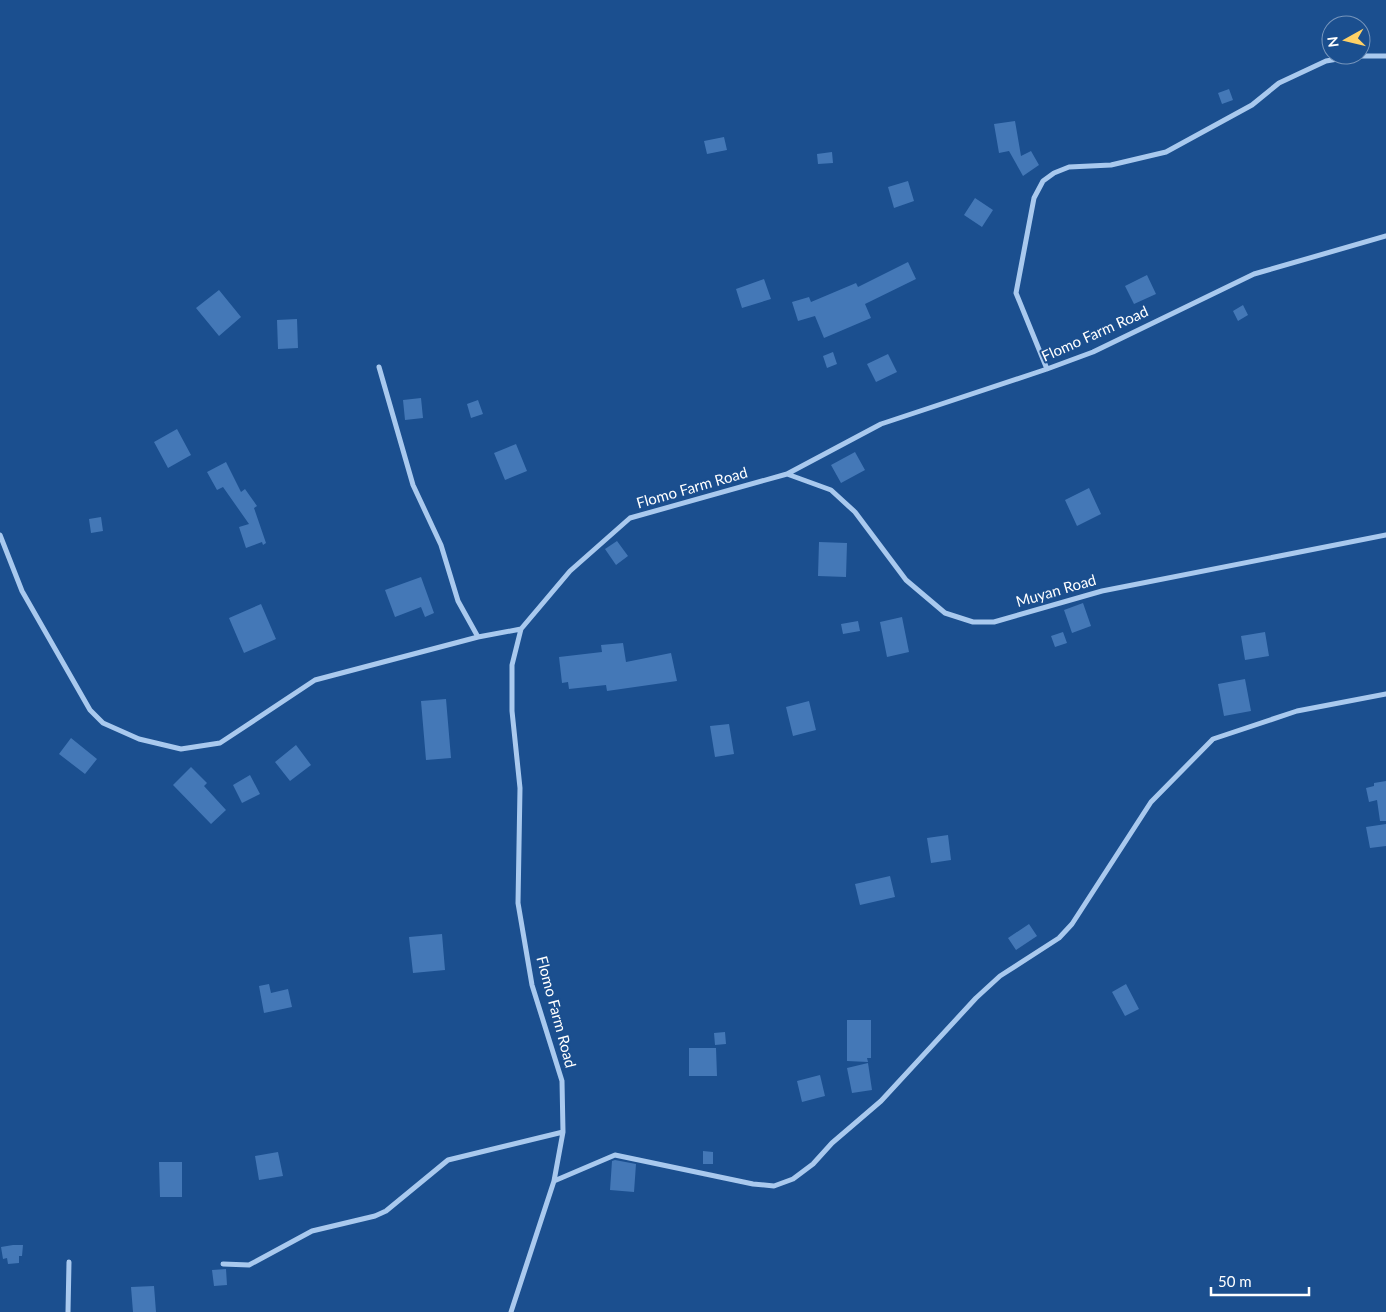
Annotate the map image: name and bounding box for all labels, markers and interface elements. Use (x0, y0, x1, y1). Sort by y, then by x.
north arrow (1321, 15, 1371, 65)
text: N (1323, 35, 1342, 48)
street label: Flomo Farm Road (1038, 302, 1151, 365)
street label: Flomo Farm Road (634, 463, 749, 512)
street label: Muyan Road (1014, 570, 1098, 610)
street label: Flomo Farm Road (533, 954, 581, 1070)
scale bar (1211, 1264, 1308, 1296)
text: 50 m (1218, 1272, 1252, 1290)

